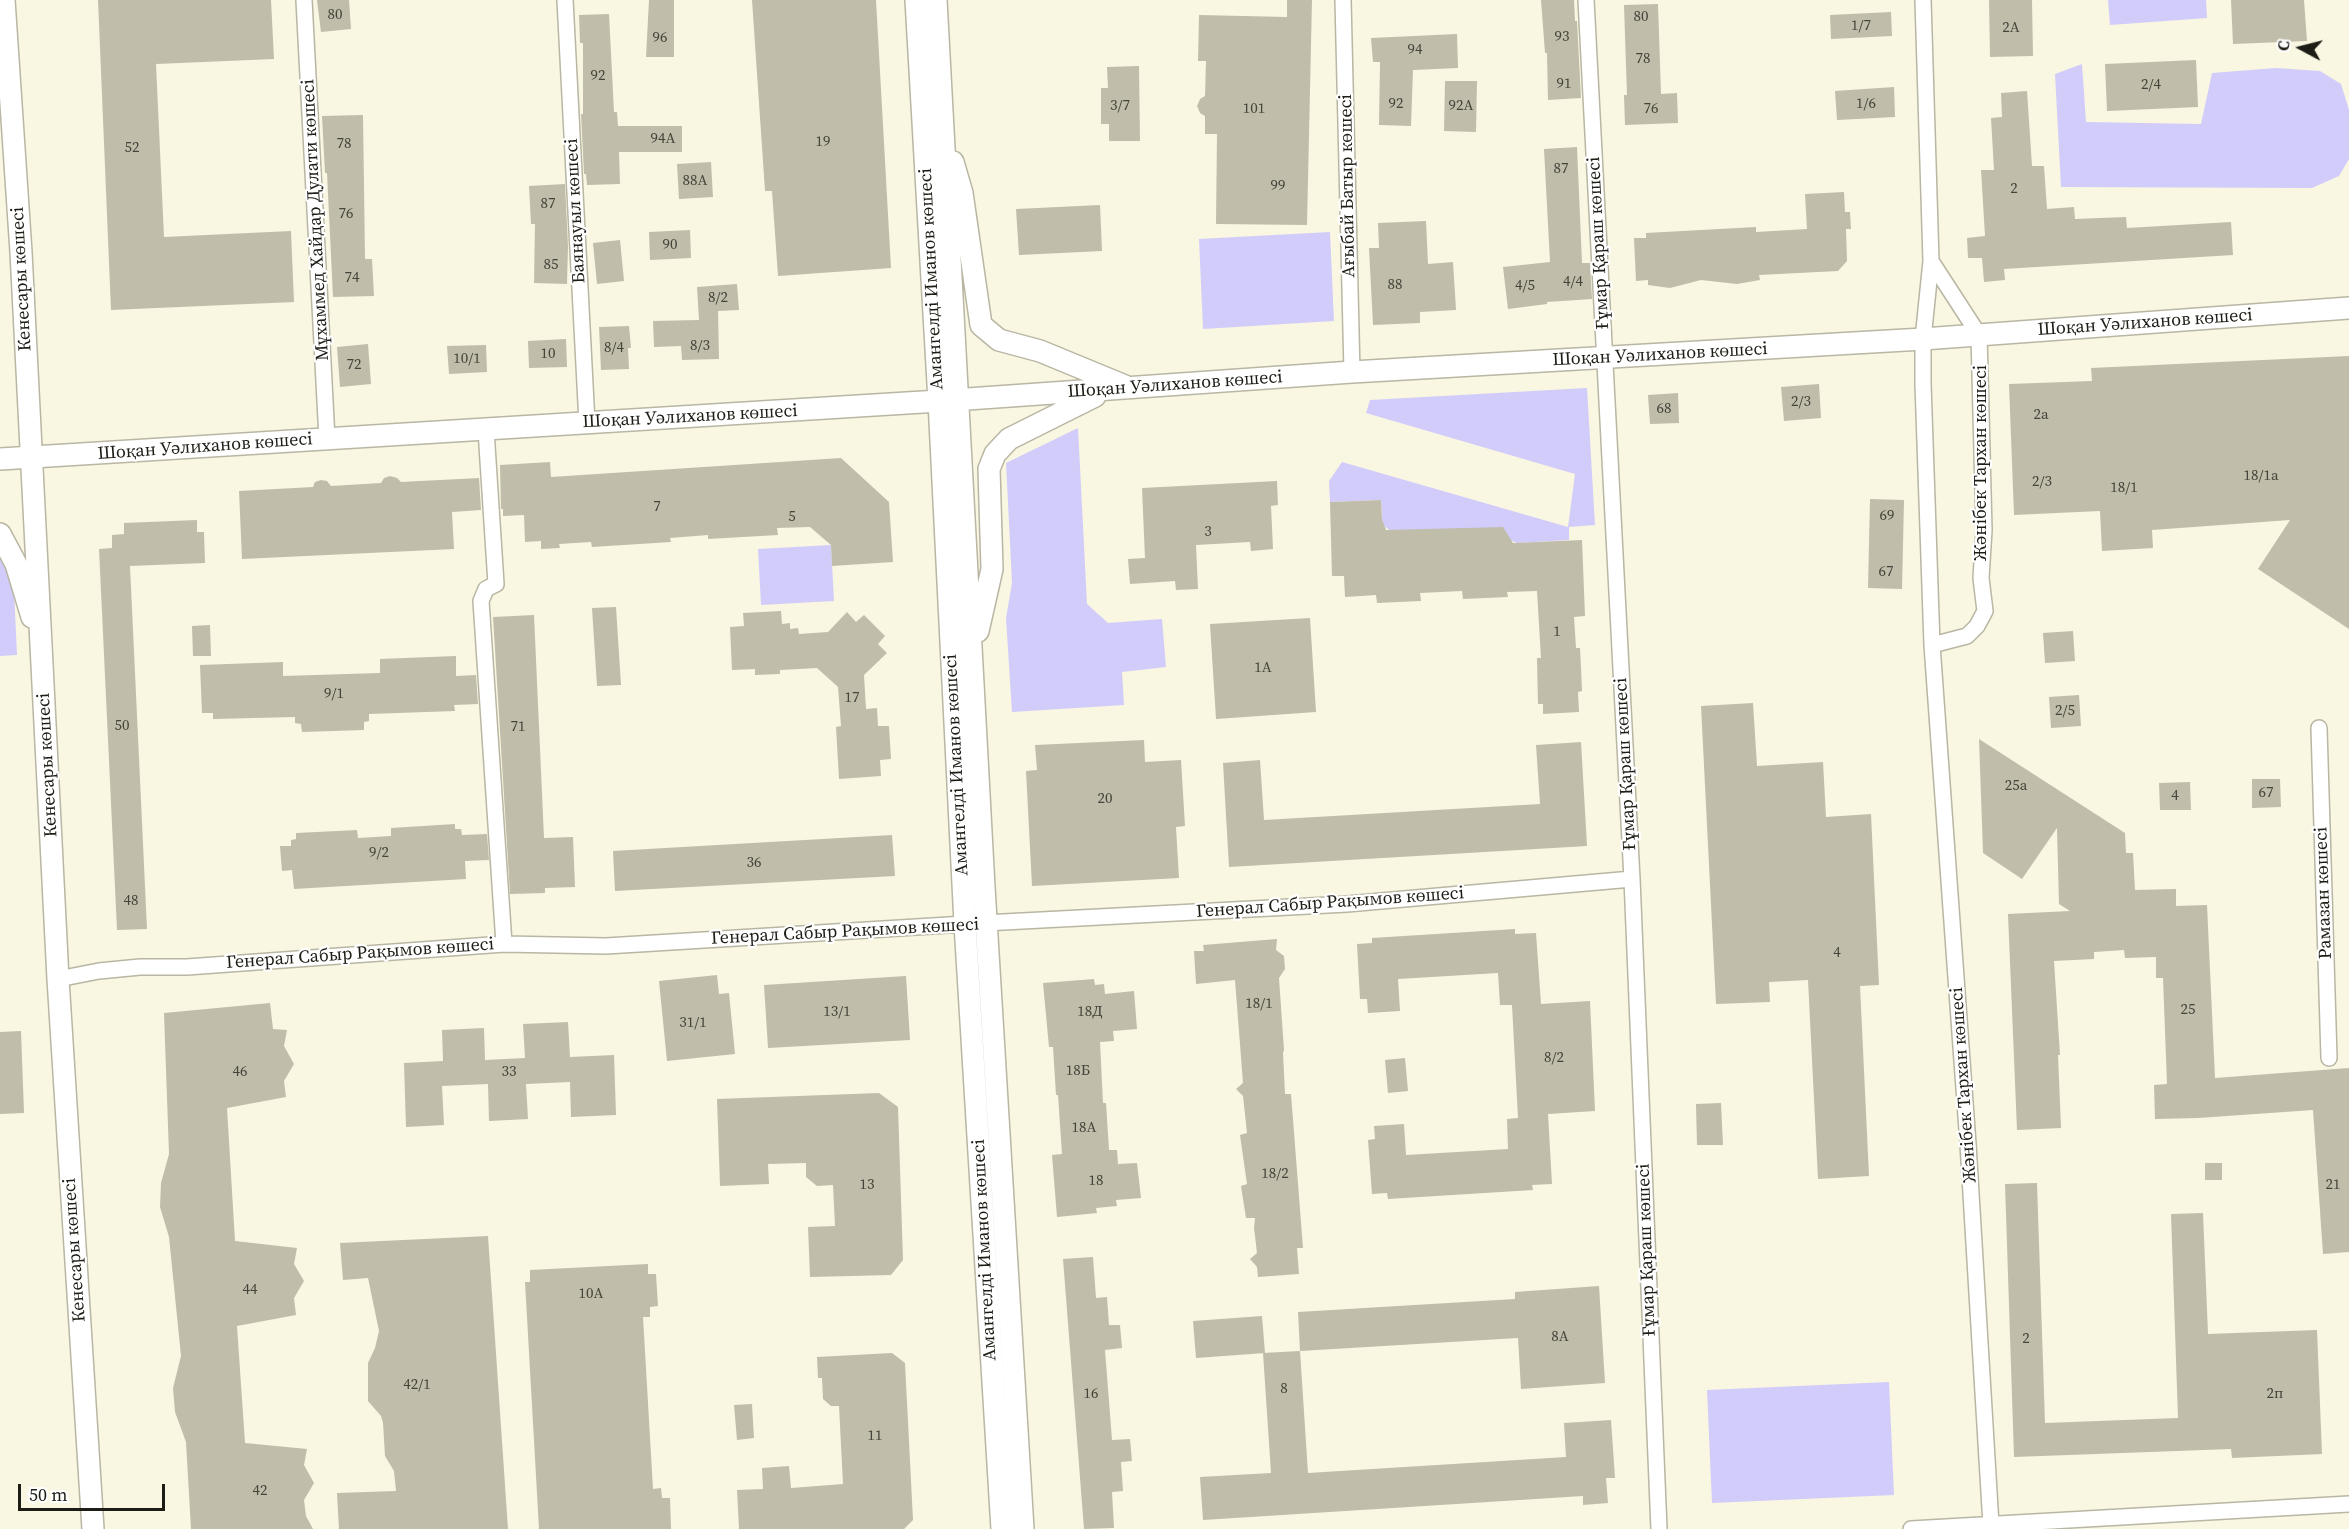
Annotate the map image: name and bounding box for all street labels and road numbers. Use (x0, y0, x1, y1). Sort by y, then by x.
street label: Мұхаммед Хайдар Дулати көшесі (298, 79, 334, 361)
street label: Ағыбай Батыр көшесі (1336, 94, 1360, 278)
street label: Баянауыл көшесі (561, 138, 591, 284)
street label: Ғұмар Қараш көшесі (1584, 156, 1614, 330)
street label: Амангелді Иманов көшесі (915, 168, 949, 390)
street label: Кенесары көшесі (7, 206, 37, 352)
street label: Шоқан Уәлиханов көшесі (2037, 305, 2253, 341)
street label: Шоқан Уәлиханов көшесі (1552, 339, 1768, 371)
street label: Жәнібек Тархан көшесі (1970, 365, 1992, 561)
street label: Шоқан Уәлиханов көшесі (1067, 367, 1283, 403)
street label: Шоқан Уәлиханов көшесі (582, 401, 798, 433)
street label: Шоқан Уәлиханов көшесі (97, 429, 313, 465)
street label: Амангелді Иманов көшесі (940, 654, 974, 876)
street label: Ғұмар Қараш көшесі (1611, 677, 1641, 851)
street label: Кенесары көшесі (33, 692, 63, 838)
street label: Рамазан көшесі (2311, 826, 2337, 960)
street label: Генерал Сабыр Рақымов көшесі (1195, 883, 1465, 923)
street label: Генерал Сабыр Рақымов көшесі (710, 914, 980, 950)
street label: Генерал Сабыр Рақымов көшесі (225, 934, 495, 974)
street label: Жәнібек Тархан көшесі (1946, 986, 1982, 1184)
street label: Амангелді Иманов көшесі (968, 1139, 1002, 1361)
street label: Ғұмар Қараш көшесі (1633, 1163, 1661, 1337)
street label: Кенесары көшесі (59, 1177, 91, 1323)

